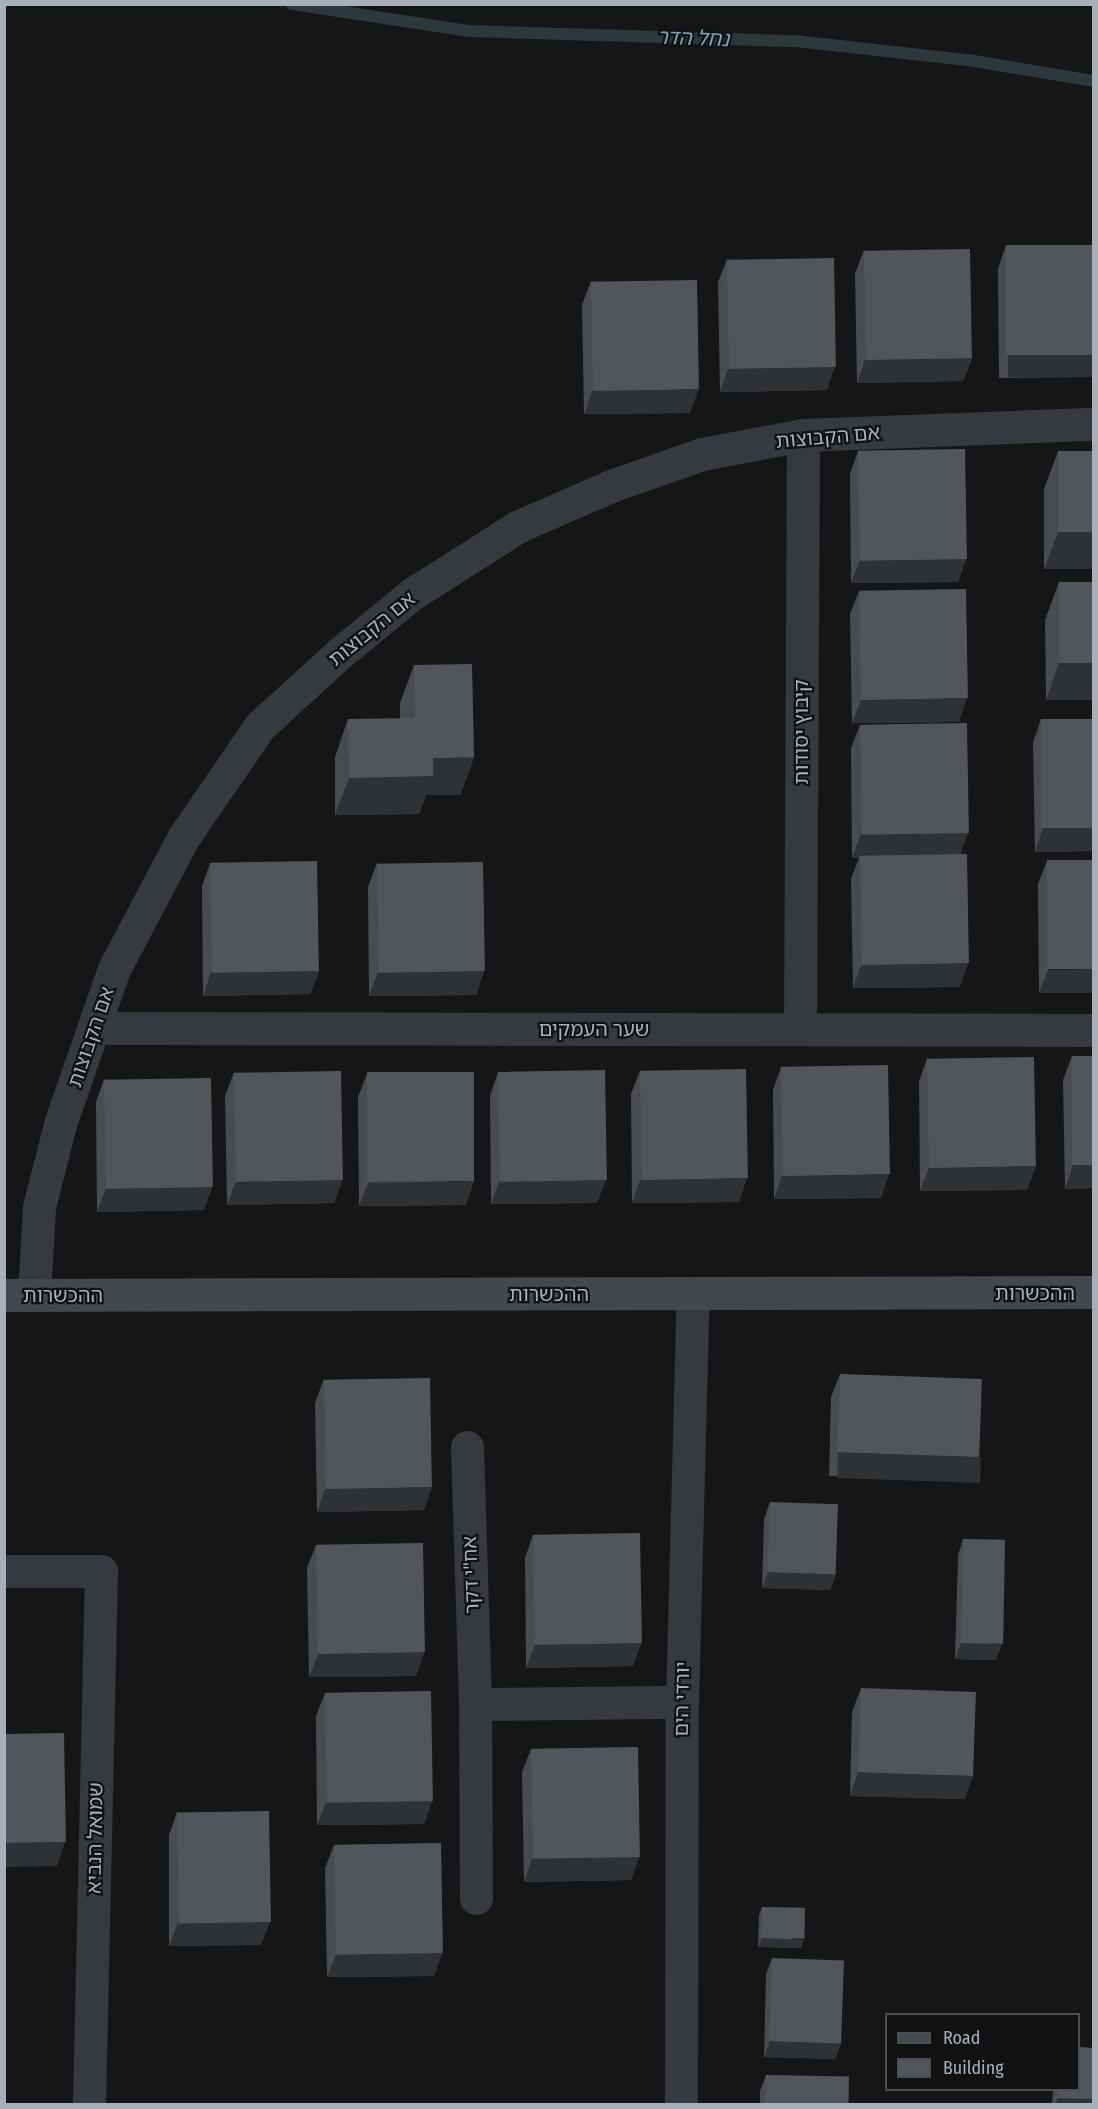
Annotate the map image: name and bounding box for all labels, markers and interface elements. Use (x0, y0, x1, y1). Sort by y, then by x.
water label: נחל הדר (656, 24, 730, 52)
street label: אם הקבוצות (775, 420, 881, 454)
street label: אם הקבוצות (324, 587, 420, 671)
street label: קיבוץ יסודות (789, 679, 813, 785)
street label: אם הקבוצות (63, 984, 119, 1090)
street label: שער העמקים (539, 1017, 649, 1041)
street label: ההכשרות (995, 1281, 1075, 1305)
street label: ההכשרות (509, 1282, 589, 1306)
street label: ההכשרות (23, 1283, 103, 1307)
street label: אח"י דקר (458, 1536, 484, 1614)
street label: יורדי הים (669, 1661, 695, 1737)
street label: שמואל הנביא (82, 1782, 108, 1894)
legend (885, 2013, 1080, 2091)
text: Road (943, 2027, 980, 2049)
text: Building (943, 2057, 1004, 2079)

